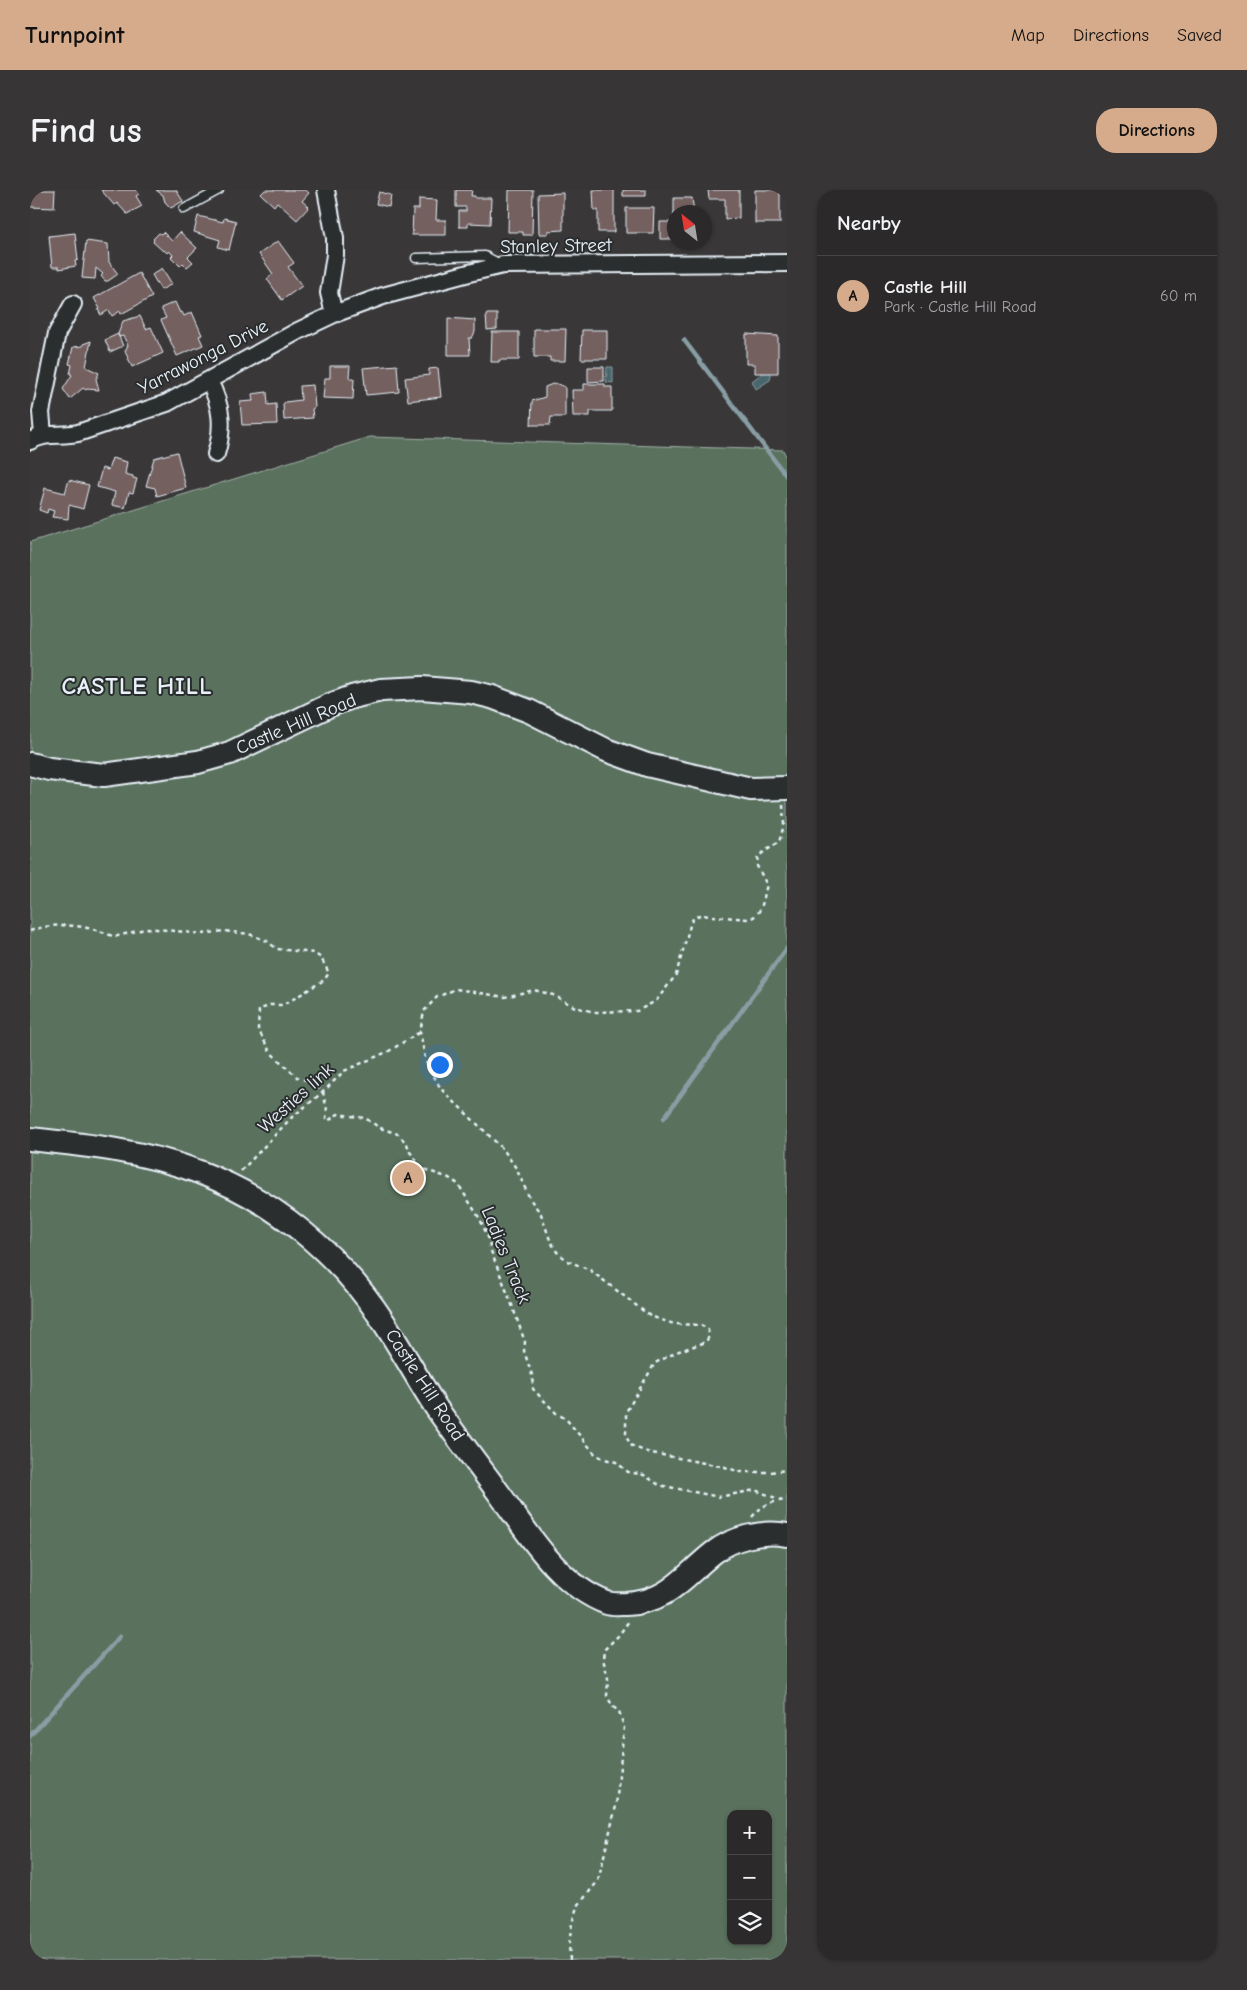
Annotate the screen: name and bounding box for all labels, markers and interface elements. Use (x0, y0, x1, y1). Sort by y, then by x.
text: Turnpoint (25, 21, 124, 49)
text: Map (1011, 25, 1045, 46)
text: Directions (1073, 25, 1149, 46)
text: Saved (1177, 25, 1222, 46)
button: Directions (1096, 108, 1217, 153)
text: Find us (30, 110, 142, 151)
north arrow (667, 205, 712, 250)
text: Nearby (837, 211, 901, 235)
street label: Stanley Street (500, 234, 613, 258)
text: Castle Hill (884, 276, 967, 298)
text: A (849, 287, 857, 305)
text: 60 m (1160, 287, 1197, 305)
text: Park · Castle Hill Road (884, 298, 1036, 316)
street label: Yarrawonga Drive (134, 315, 272, 399)
district label: CASTLE HILL (62, 672, 212, 700)
street label: Castle Hill Road (233, 689, 359, 759)
your location (427, 1052, 453, 1078)
street label: Westies link (254, 1058, 339, 1138)
pin: A (392, 1159, 424, 1197)
street label: Ladies Track (477, 1203, 536, 1307)
street label: Castle Hill Road (381, 1325, 469, 1445)
map controls (727, 1810, 772, 1945)
button: + (727, 1810, 772, 1855)
button: − (727, 1855, 772, 1900)
button: layers (727, 1900, 772, 1945)

